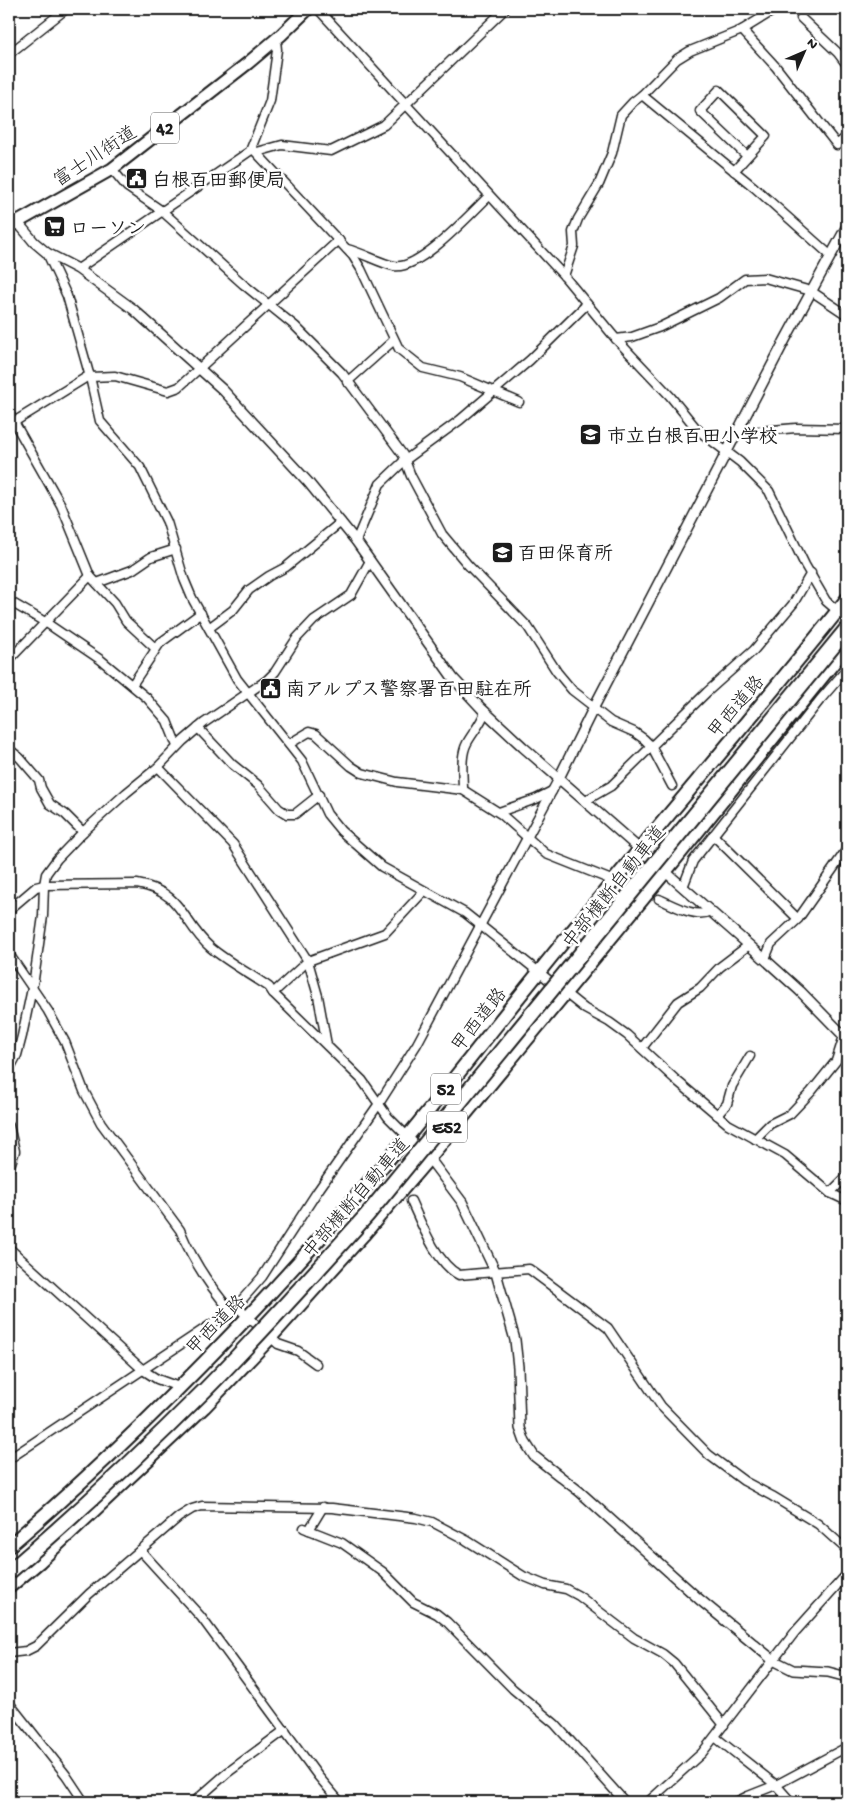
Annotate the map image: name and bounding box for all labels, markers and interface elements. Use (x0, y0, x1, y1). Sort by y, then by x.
north arrow (778, 28, 828, 78)
text: N (802, 35, 821, 54)
road number: 42 (151, 112, 179, 144)
street label: 富士川街道 (49, 122, 142, 193)
public building icon: 白根百田郵便局 (124, 167, 148, 191)
place label: 白根百田郵便局 (152, 170, 285, 194)
supermarket icon: ローソン (42, 215, 66, 239)
place label: ローソン (70, 219, 146, 242)
school or university icon: 市立白根百田小学校 (579, 423, 603, 447)
place label: 市立白根百田小学校 (607, 426, 778, 450)
school or university icon: 百田保育所 (490, 540, 514, 564)
place label: 百田保育所 (518, 543, 613, 567)
street label: 甲西道路 (704, 671, 771, 745)
public building icon: 南アルプス警察署百田駐在所 (258, 676, 282, 700)
place label: 南アルプス警察署百田駐在所 (286, 679, 532, 703)
street label: 中部横断自動車道 (558, 821, 672, 955)
street label: 甲西道路 (448, 984, 513, 1058)
road number: 52 (431, 1074, 461, 1104)
road number: E52 (427, 1112, 467, 1142)
street label: 中部横断自動車道 (298, 1134, 416, 1264)
street label: 甲西道路 (182, 1290, 252, 1362)

